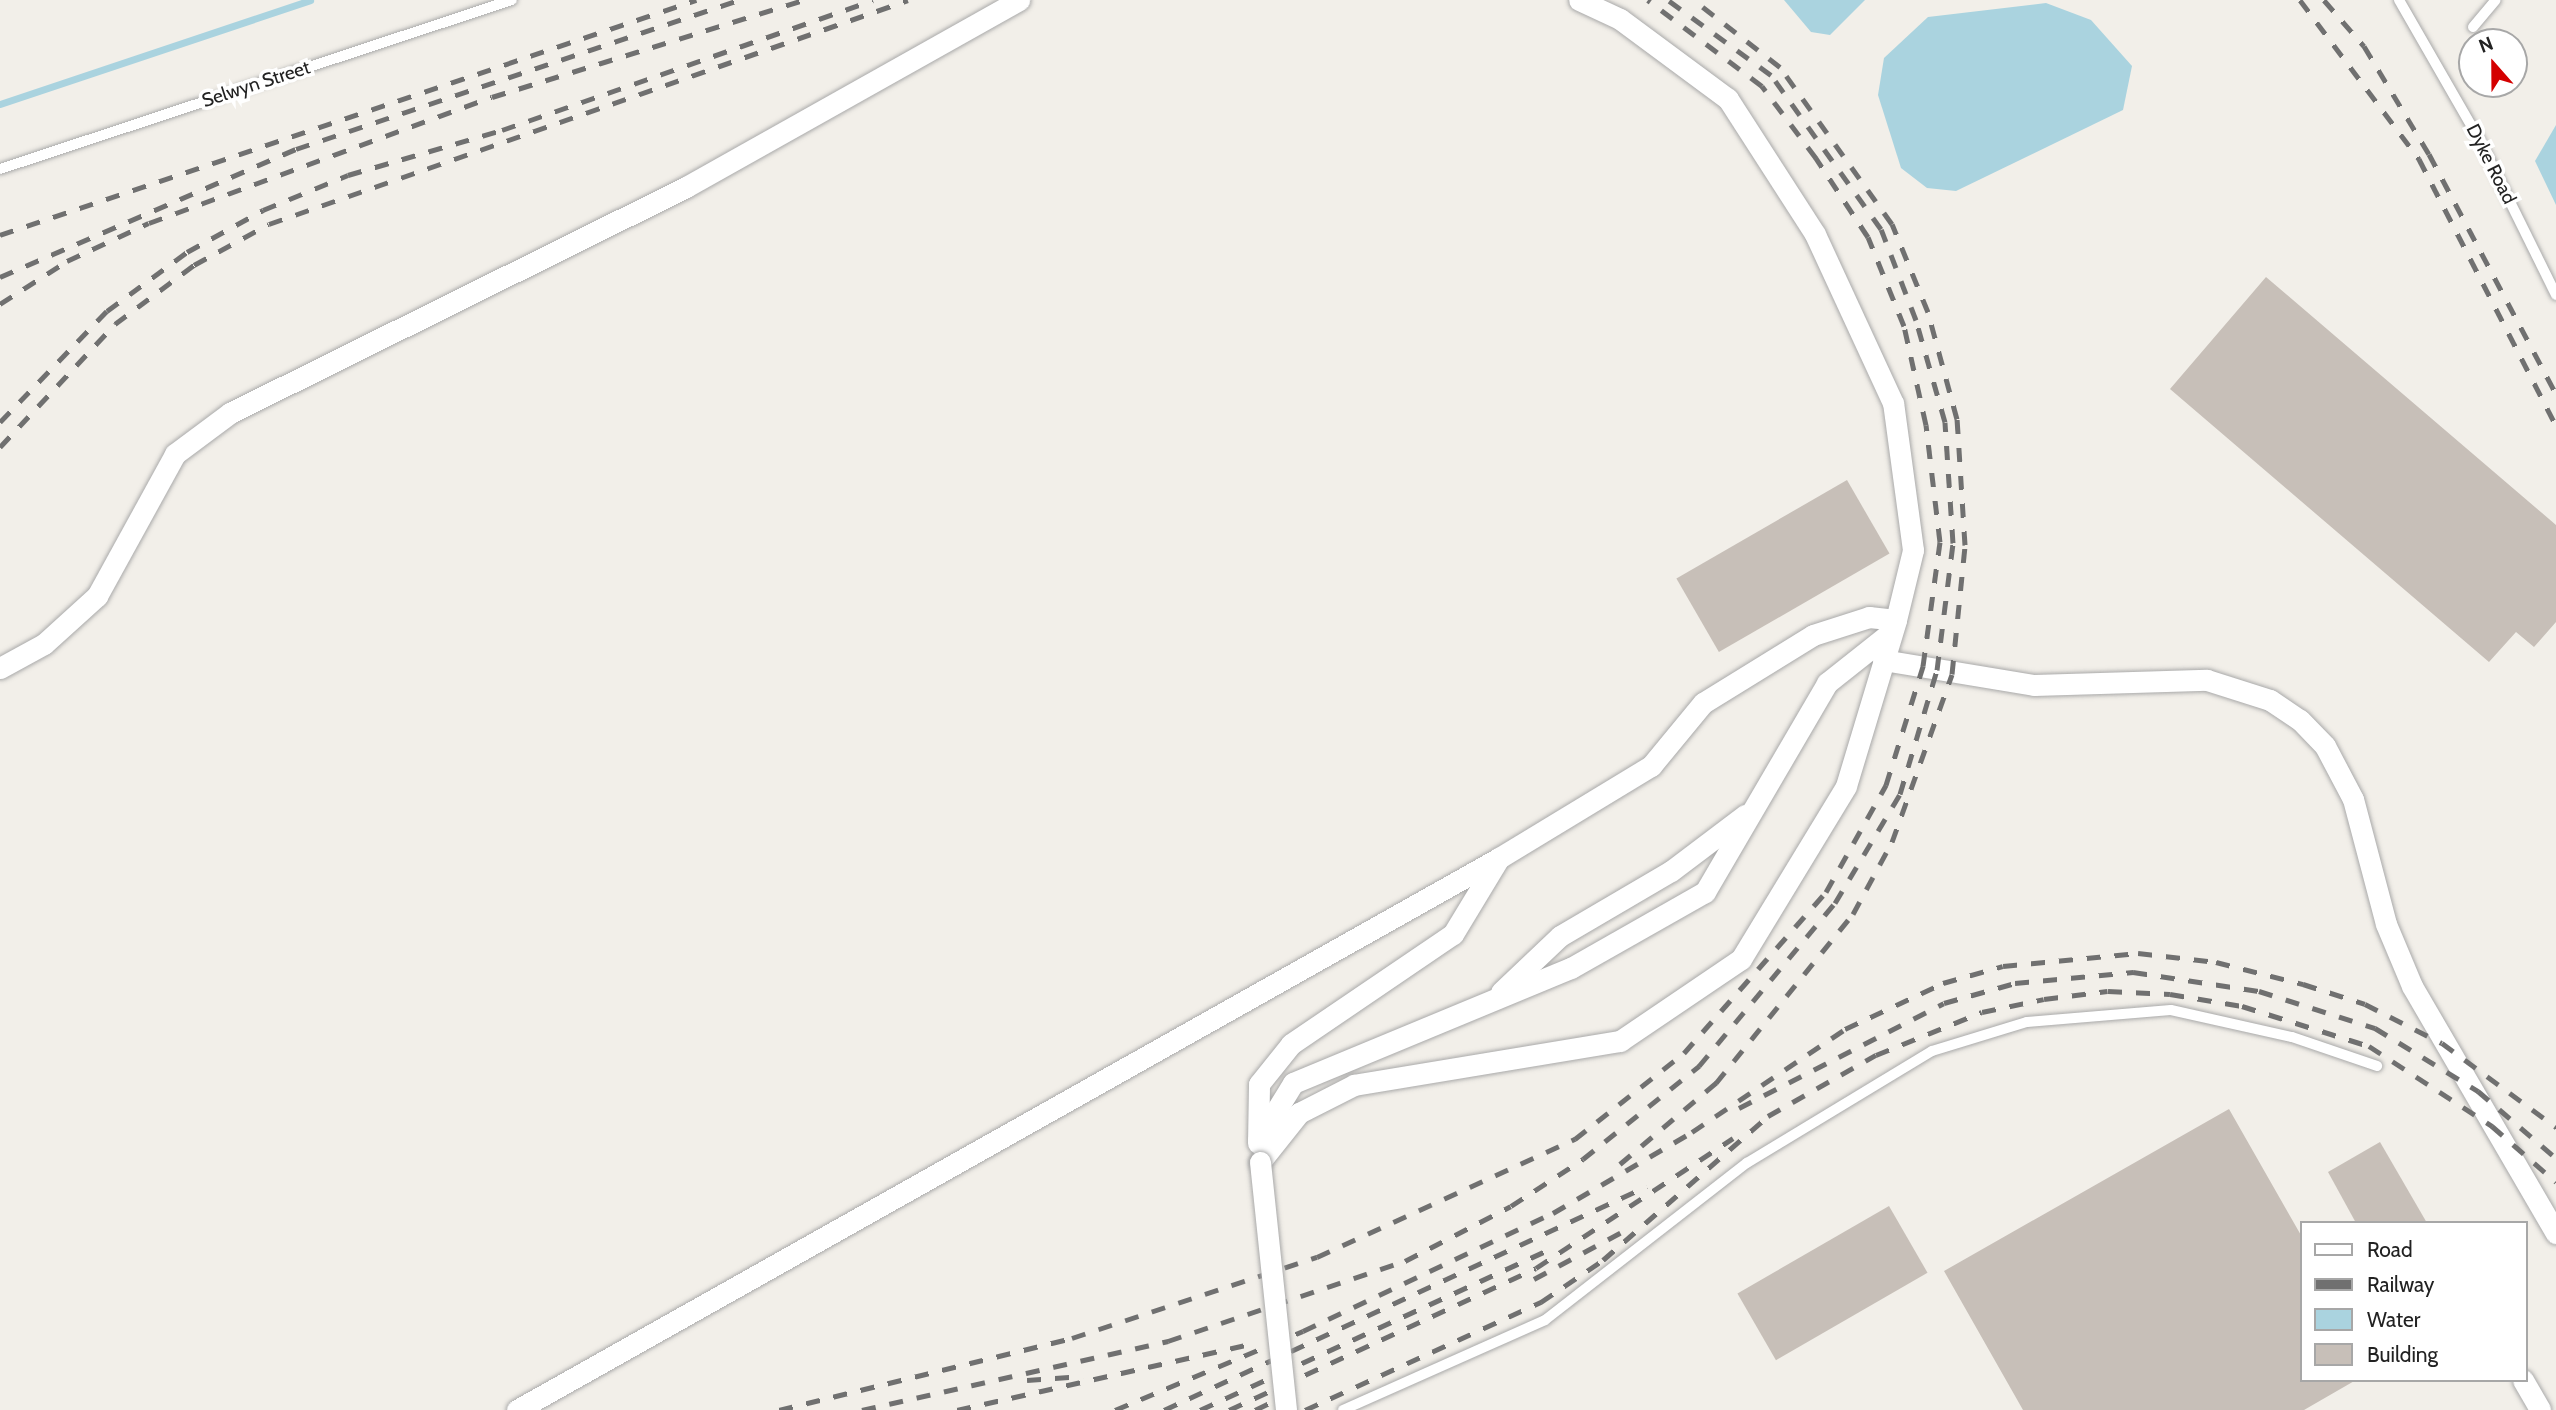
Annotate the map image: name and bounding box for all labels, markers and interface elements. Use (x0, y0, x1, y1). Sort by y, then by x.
north arrow (2458, 28, 2528, 98)
text: N (2476, 32, 2496, 58)
street label: Selwyn Street (199, 56, 313, 112)
street label: Dyke Road (2461, 120, 2521, 208)
legend (2300, 1221, 2528, 1382)
text: Road (2367, 1237, 2413, 1262)
text: Railway (2367, 1272, 2434, 1297)
text: Water (2367, 1307, 2420, 1332)
text: Building (2367, 1342, 2438, 1367)

